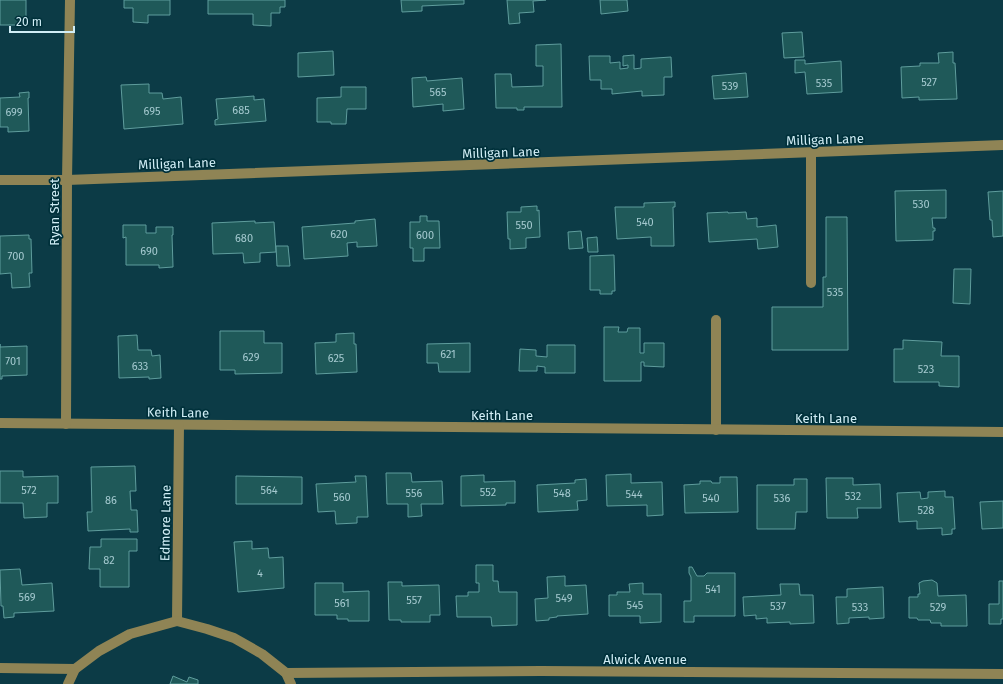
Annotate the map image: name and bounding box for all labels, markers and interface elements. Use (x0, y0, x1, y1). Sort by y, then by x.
scale bar (10, 8, 74, 34)
text: 20 m (16, 15, 42, 29)
house number: 527 (921, 76, 937, 89)
house number: 535 (816, 77, 833, 90)
house number: 539 (722, 80, 739, 93)
house number: 565 (430, 86, 447, 99)
house number: 685 (232, 104, 250, 117)
house number: 695 (144, 105, 161, 118)
house number: 699 (5, 106, 23, 119)
street label: Milligan Lane (786, 131, 864, 148)
street label: Milligan Lane (462, 144, 540, 161)
street label: Milligan Lane (138, 155, 216, 172)
street label: Ryan Street (47, 178, 62, 246)
house number: 530 (912, 198, 930, 211)
house number: 540 (636, 216, 654, 229)
house number: 550 (515, 219, 533, 232)
house number: 620 (330, 228, 348, 241)
house number: 600 (416, 229, 434, 242)
house number: 680 (235, 232, 253, 245)
house number: 690 (140, 245, 158, 258)
house number: 700 (7, 250, 25, 263)
house number: 535 (827, 286, 844, 299)
house number: 621 (440, 348, 456, 361)
house number: 629 (243, 351, 260, 364)
house number: 625 (328, 352, 345, 365)
house number: 701 (5, 355, 21, 368)
house number: 633 (132, 360, 148, 373)
house number: 523 (918, 363, 934, 376)
street label: Keith Lane (147, 404, 209, 421)
street label: Keith Lane (471, 408, 533, 423)
street label: Keith Lane (795, 411, 857, 426)
house number: 572 (21, 484, 37, 497)
house number: 564 (260, 484, 278, 497)
street label: Edmore Lane (157, 485, 174, 561)
house number: 552 (480, 486, 496, 499)
house number: 556 (406, 487, 423, 500)
house number: 548 (553, 487, 571, 500)
house number: 544 (625, 488, 643, 501)
house number: 532 (845, 490, 861, 503)
house number: 560 (333, 491, 351, 504)
house number: 540 (702, 492, 720, 505)
house number: 536 (774, 492, 791, 505)
house number: 86 (105, 494, 117, 507)
house number: 528 (918, 504, 934, 517)
house number: 82 (103, 554, 115, 567)
house number: 4 (257, 567, 263, 580)
house number: 541 (705, 583, 721, 596)
house number: 569 (19, 591, 36, 604)
house number: 549 (556, 592, 573, 605)
house number: 557 (406, 594, 422, 607)
house number: 561 (334, 597, 350, 610)
house number: 545 (627, 599, 644, 612)
house number: 537 (770, 600, 786, 613)
house number: 533 (852, 601, 868, 614)
house number: 529 (930, 601, 946, 614)
street label: Alwick Avenue (603, 652, 687, 667)

